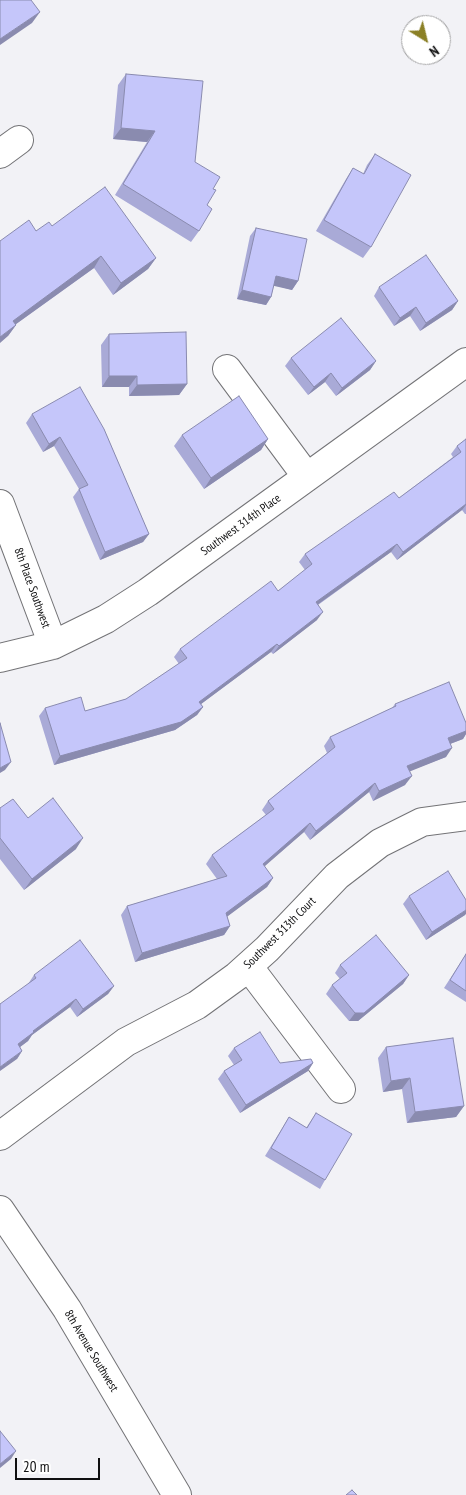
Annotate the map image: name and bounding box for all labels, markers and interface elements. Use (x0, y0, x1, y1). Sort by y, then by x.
north arrow (401, 15, 451, 65)
text: N (426, 42, 443, 61)
street label: Southwest 314th Place (198, 491, 284, 559)
street label: 8th Place Southwest (11, 546, 53, 630)
street label: Southwest 313th Court (241, 894, 319, 972)
street label: 8th Avenue Southwest (61, 1308, 121, 1394)
scale bar (18, 1448, 102, 1480)
text: 20 m (23, 1457, 49, 1476)

